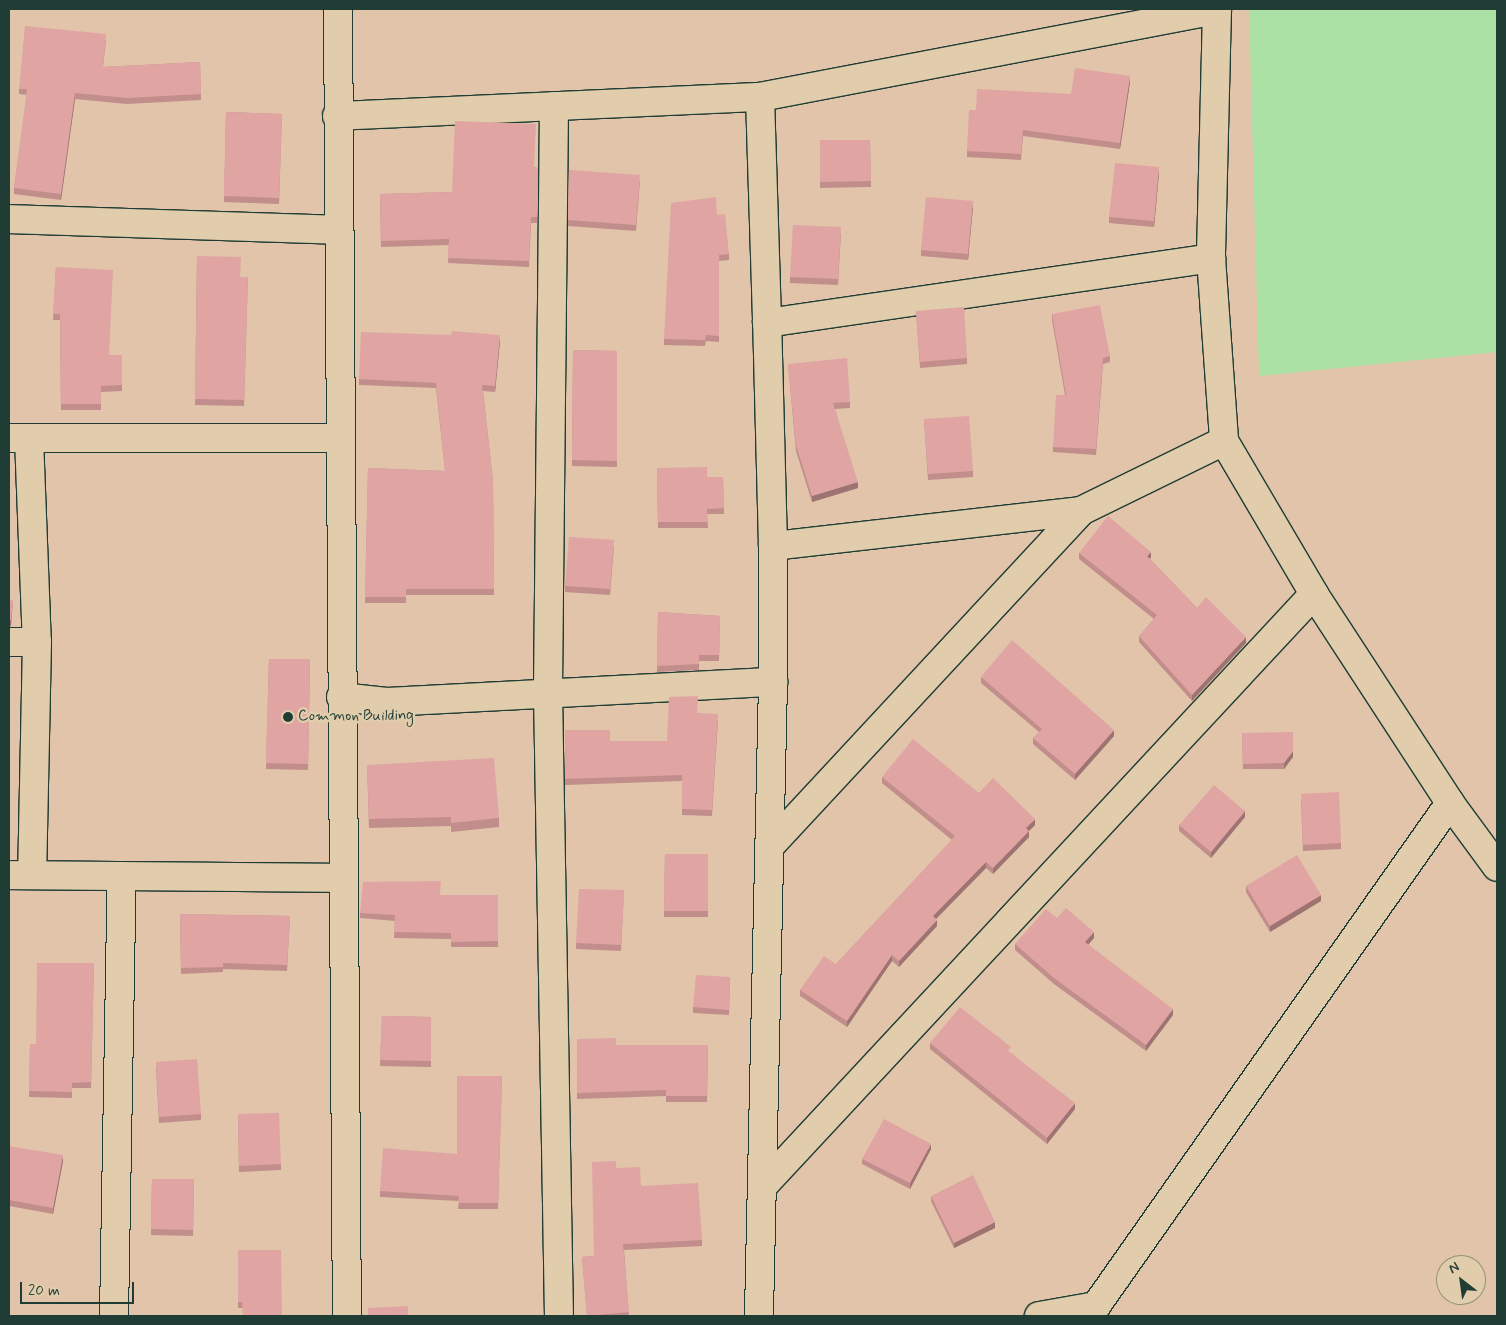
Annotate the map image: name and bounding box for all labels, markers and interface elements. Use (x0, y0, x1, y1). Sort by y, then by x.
place label: Common Building (298, 708, 413, 726)
marker: Common Building (282, 711, 294, 723)
north arrow (1436, 1255, 1486, 1305)
text: N (1445, 1258, 1463, 1278)
scale bar (22, 1272, 136, 1304)
text: 20 m (28, 1281, 60, 1301)

